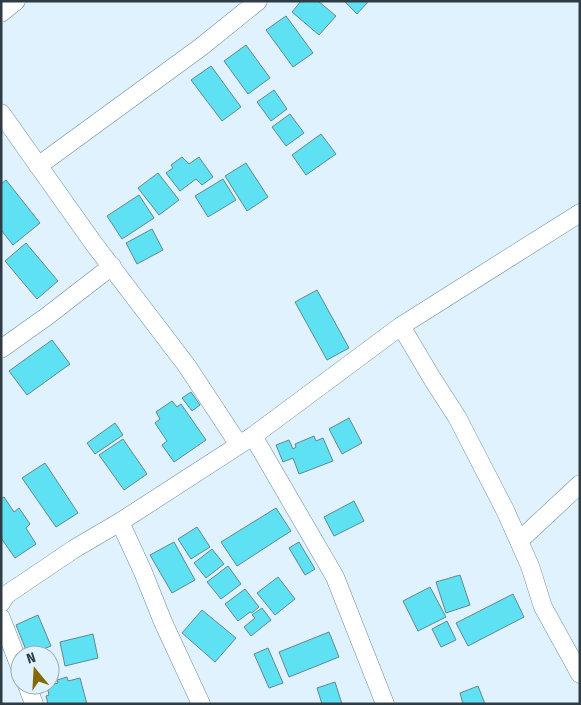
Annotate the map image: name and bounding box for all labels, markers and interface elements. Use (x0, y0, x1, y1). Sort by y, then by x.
north arrow (10, 645, 60, 695)
text: N (25, 649, 38, 667)

